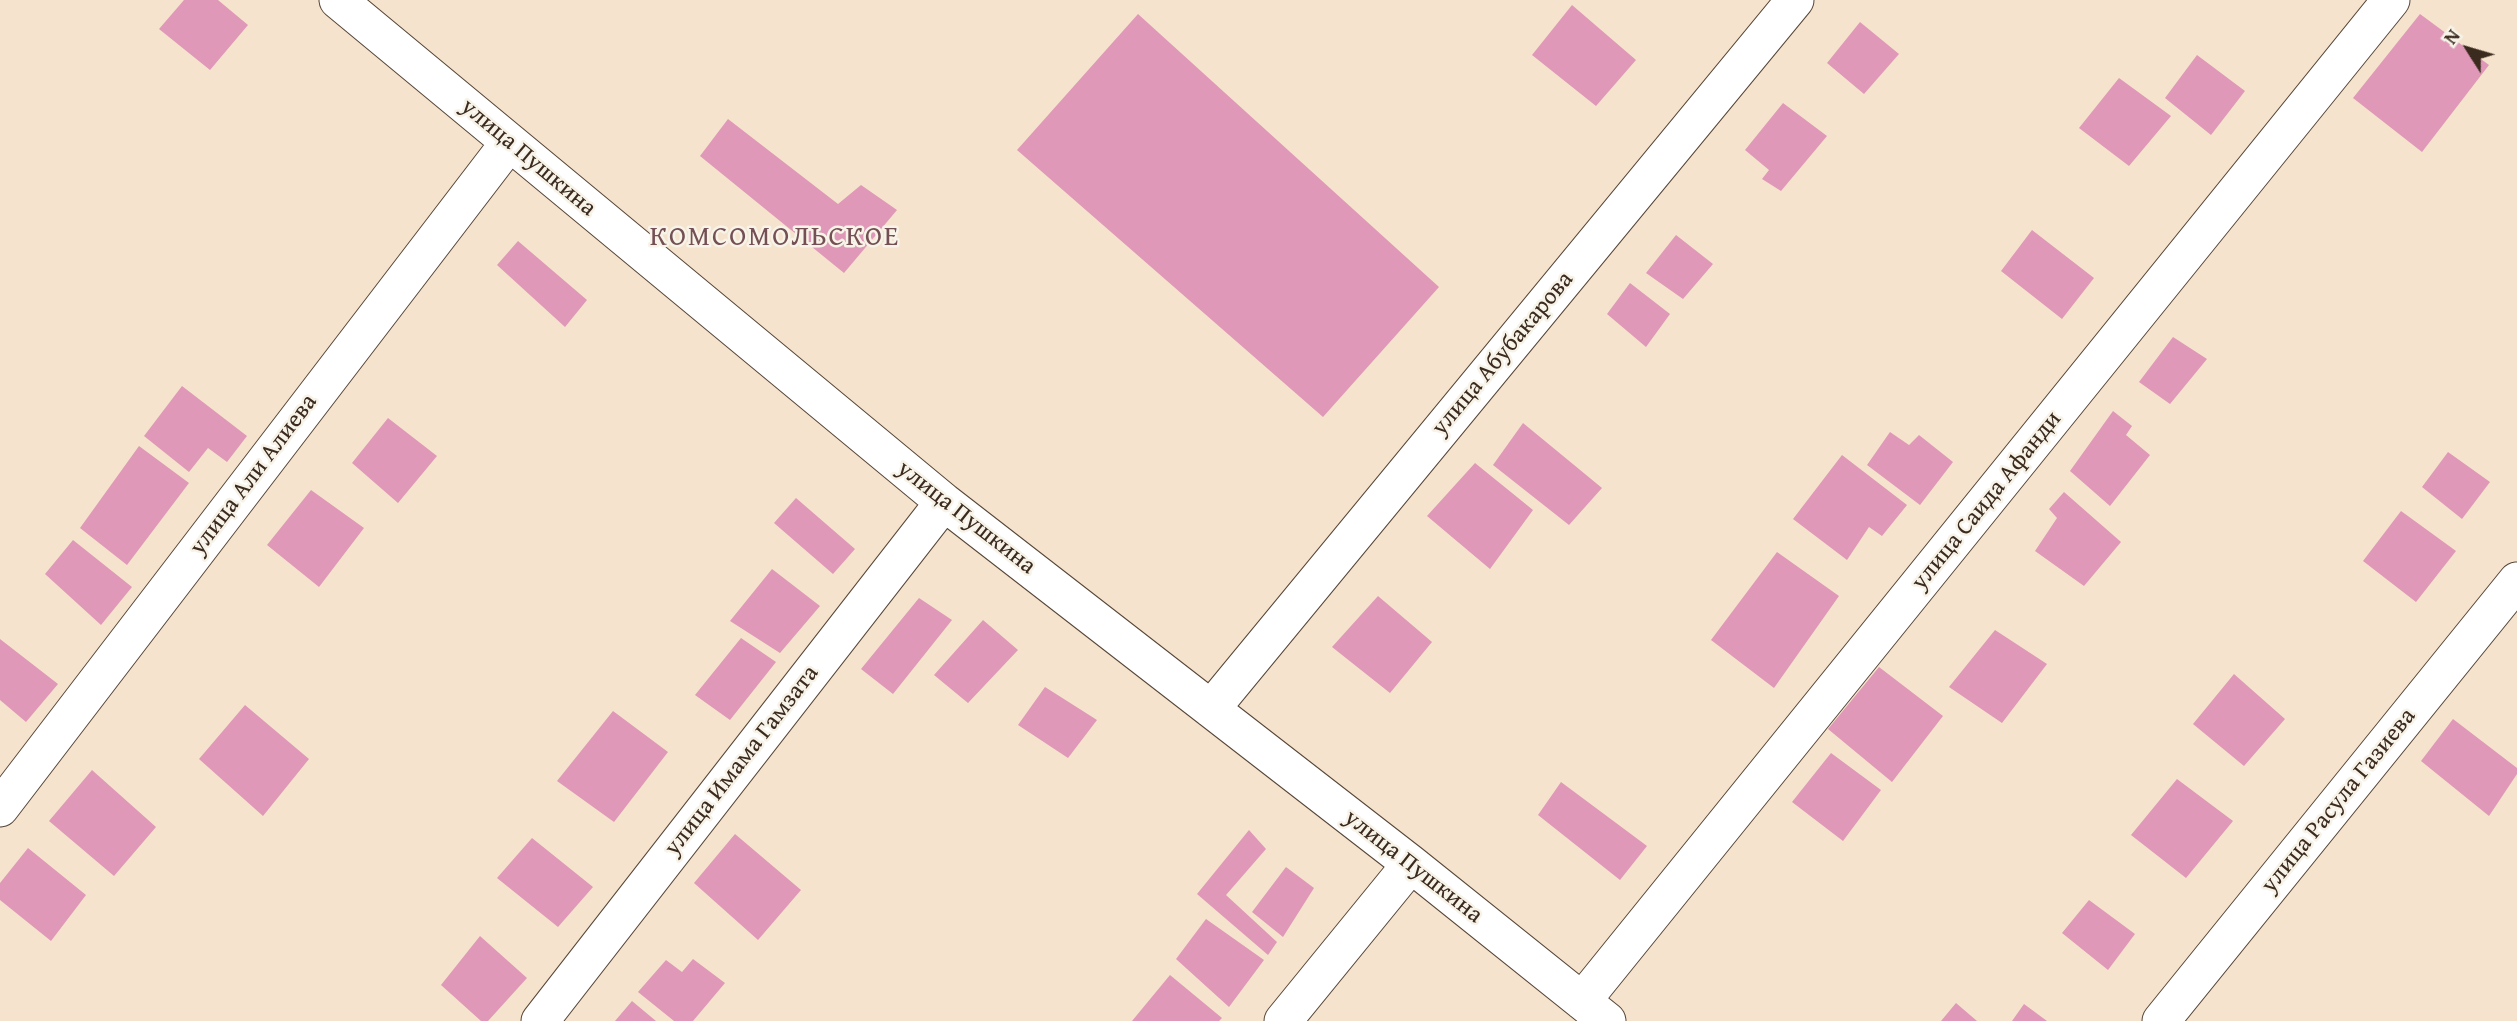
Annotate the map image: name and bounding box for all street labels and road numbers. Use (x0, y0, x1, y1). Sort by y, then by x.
street label: улица Пушкина (454, 93, 602, 223)
street label: улица Абубакарова (1426, 266, 1580, 442)
street label: улица Али Алиева (184, 389, 324, 561)
street label: улица Саида Афанди (1906, 406, 2068, 596)
street label: улица Пушкина (891, 455, 1041, 581)
street label: улица Имама Гамзата (659, 660, 825, 862)
street label: улица Расула Газиева (2256, 703, 2422, 899)
street label: улица Пушкина (1338, 804, 1488, 930)

